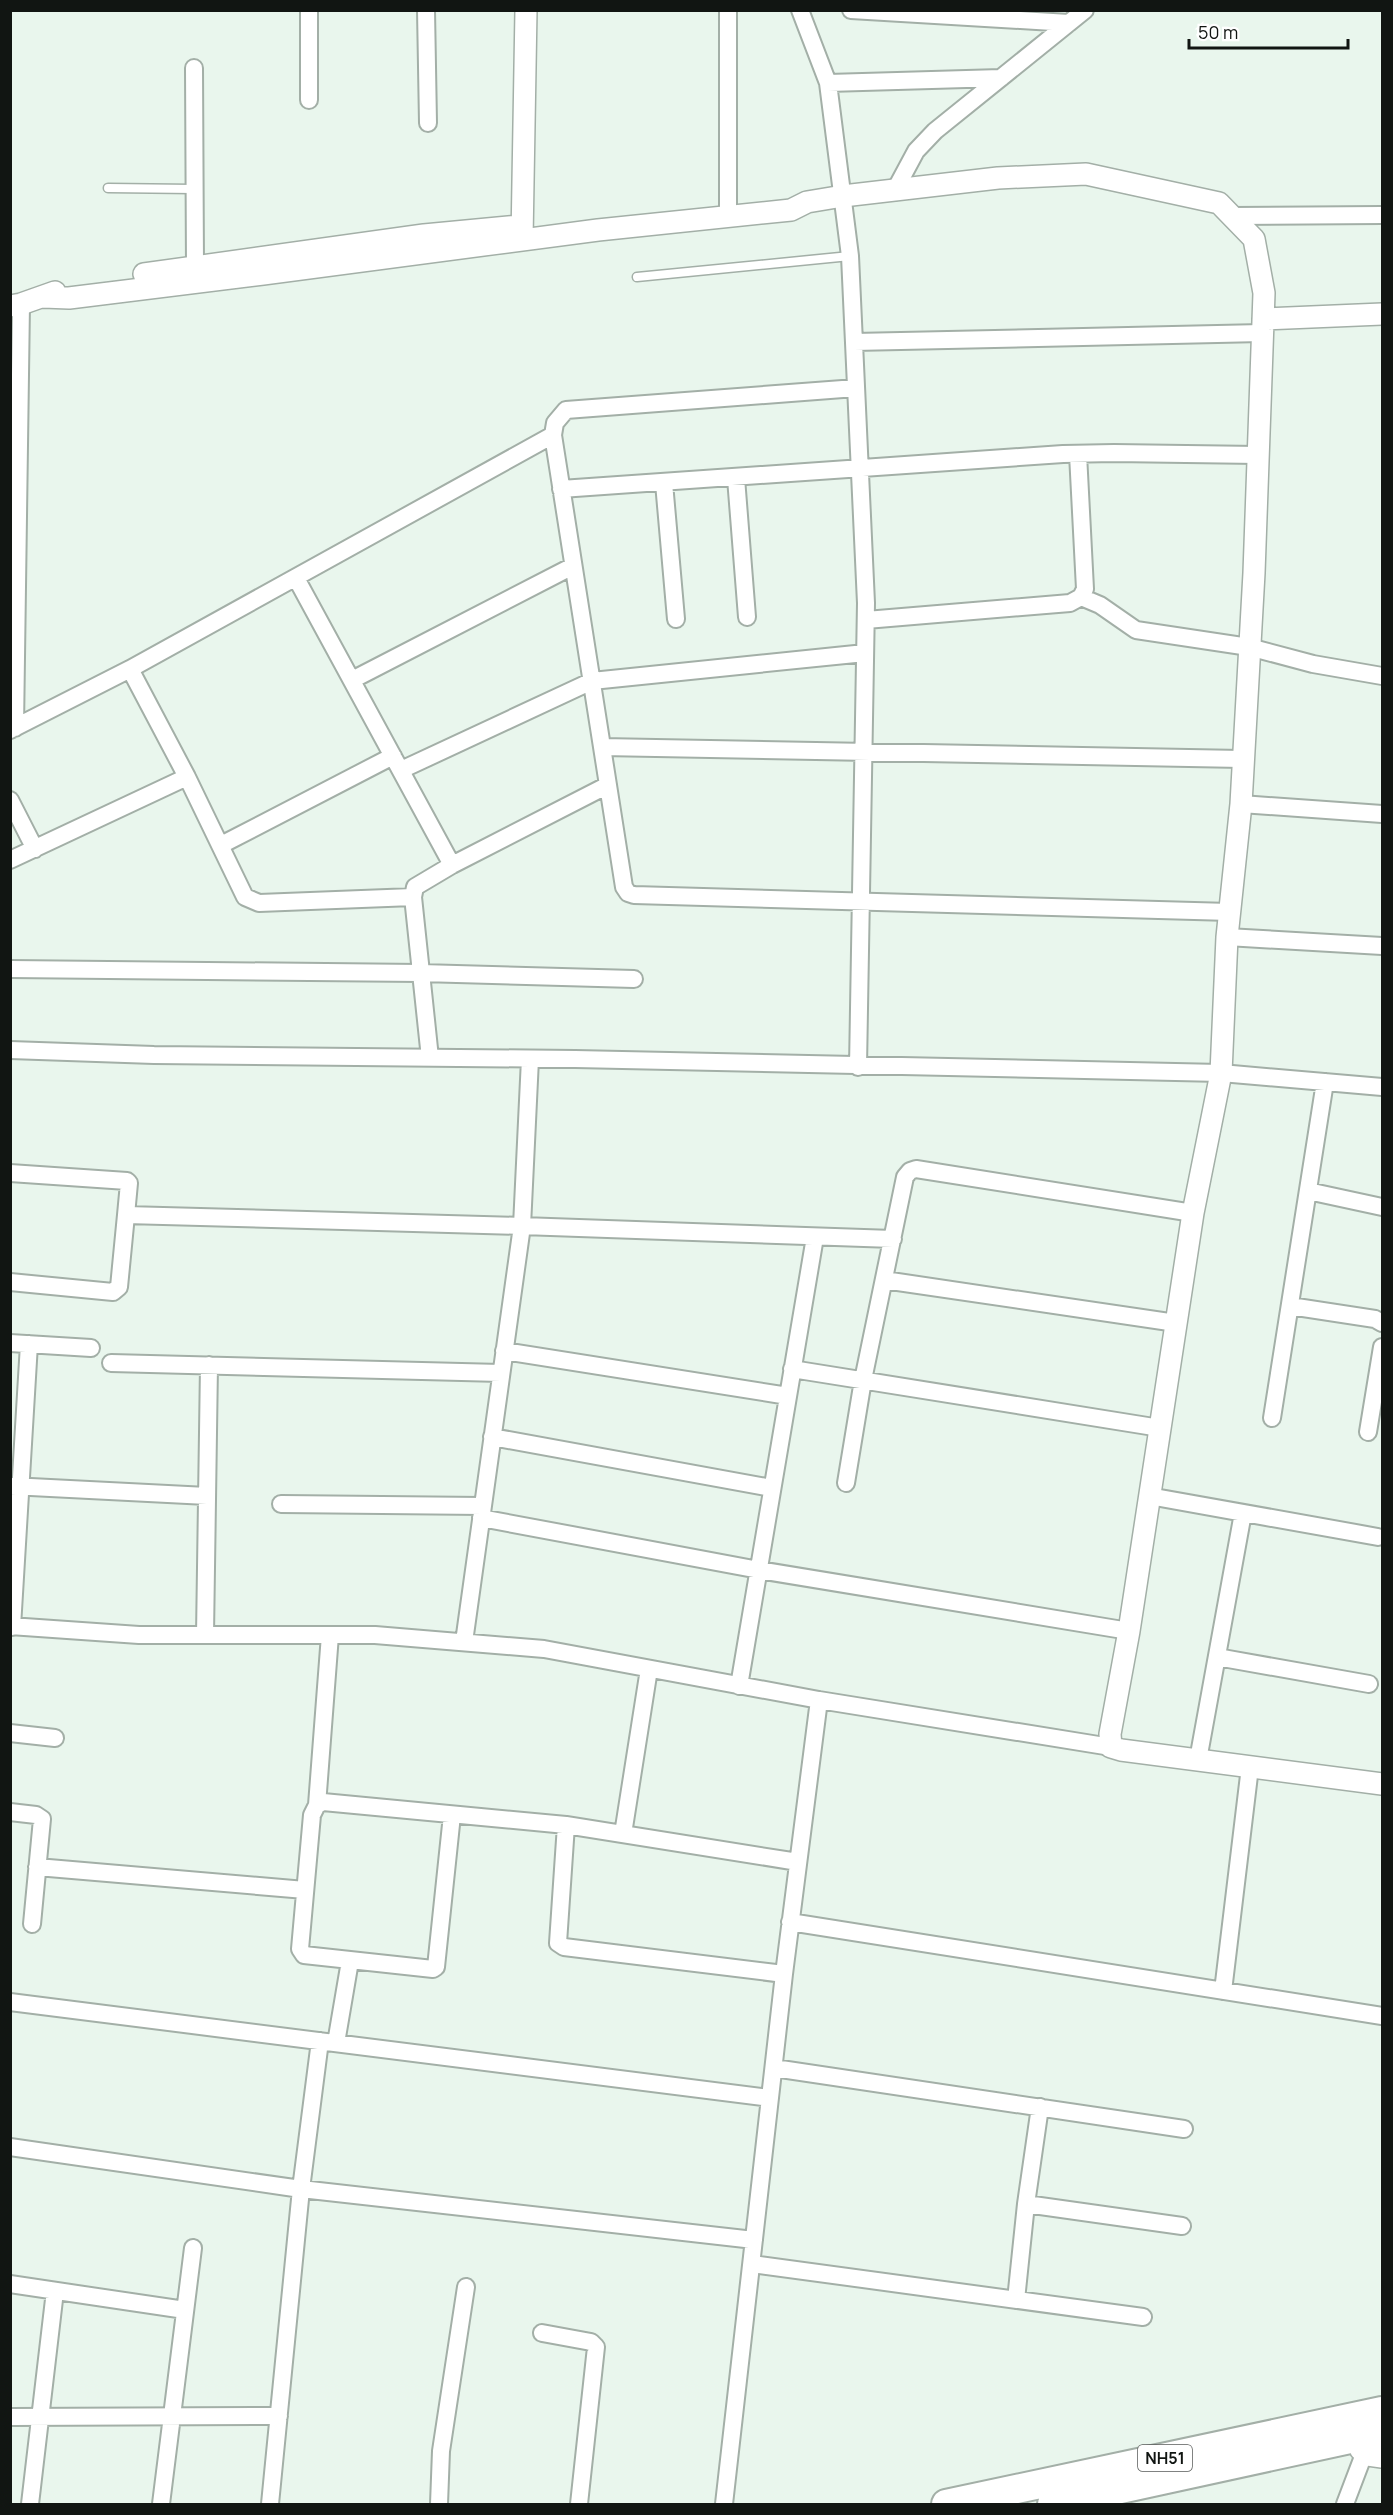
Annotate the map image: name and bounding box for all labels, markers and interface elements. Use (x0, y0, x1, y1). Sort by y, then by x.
scale bar (1189, 12, 1348, 50)
text: 50 m (1198, 20, 1238, 44)
road number: NH51 (1138, 2445, 1192, 2471)

